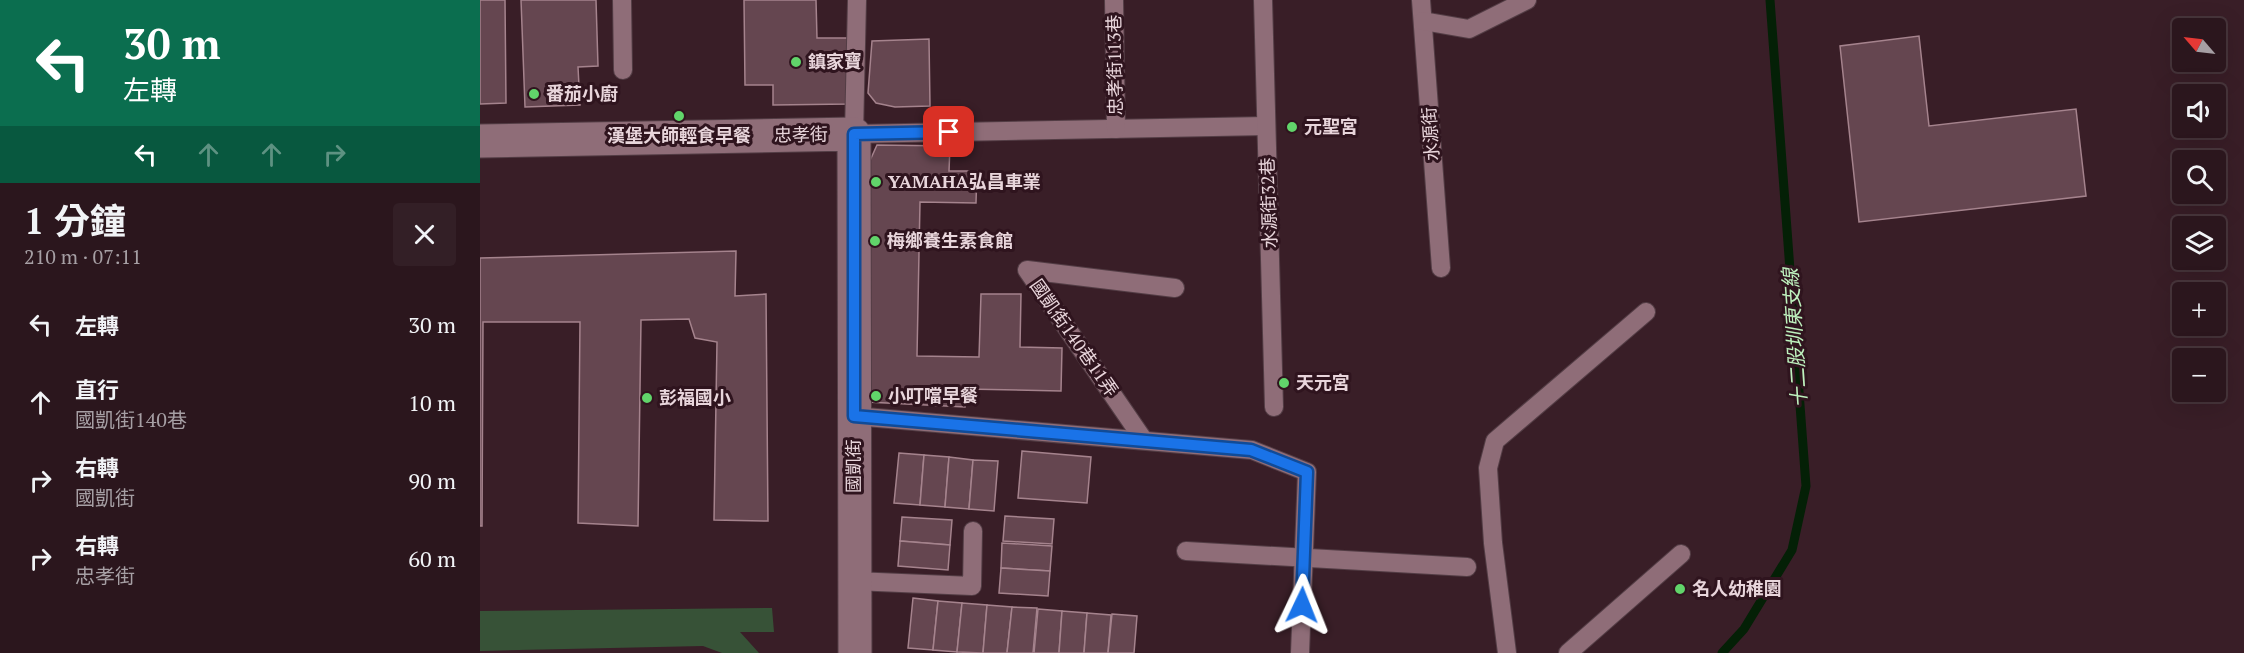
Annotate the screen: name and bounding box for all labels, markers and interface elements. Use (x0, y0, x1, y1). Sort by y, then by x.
street label: 忠孝街113巷 (1101, 14, 1127, 116)
text: 30 m (123, 15, 221, 71)
north arrow (2172, 18, 2226, 72)
map controls (2172, 18, 2226, 402)
icon: left (24, 24, 102, 102)
place label: 鎮家寶 (808, 49, 862, 73)
marker: 鎮家寶 (789, 55, 803, 69)
text: 左轉 (123, 72, 177, 108)
place label: 番茄小廚 (546, 81, 618, 105)
button: sound (2172, 84, 2226, 138)
marker: 番茄小廚 (527, 87, 541, 101)
pin (923, 106, 974, 157)
street label: 水源街 (1416, 106, 1444, 162)
marker: 漢堡大師輕食早餐 (672, 109, 686, 123)
place label: 元聖宮 (1304, 114, 1358, 138)
icon: arrive (932, 115, 965, 148)
marker: 元聖宮 (1285, 120, 1299, 134)
street label: 忠孝街 (774, 122, 828, 146)
place label: 漢堡大師輕食早餐 (607, 123, 751, 147)
icon: left (129, 138, 162, 171)
icon: ahead (192, 138, 225, 171)
icon: ahead (255, 138, 288, 171)
icon: right (318, 138, 351, 171)
button: search (2172, 150, 2226, 204)
street label: 水源街32巷 (1254, 157, 1282, 249)
place label: YAMAHA弘昌車業 (888, 169, 1041, 193)
marker: YAMAHA弘昌車業 (869, 175, 883, 189)
text: 1 分鐘 (24, 197, 126, 244)
button: close (393, 203, 456, 266)
button: layers (2172, 216, 2226, 270)
place label: 梅鄉養生素食館 (887, 228, 1013, 252)
marker: 梅鄉養生素食館 (868, 234, 882, 248)
text: 210 m · 07:11 (24, 243, 142, 270)
water label: 十二股圳東支線 (1776, 265, 1813, 409)
street label: 國凱街140巷11弄 (1025, 274, 1124, 401)
button: + (2172, 282, 2226, 336)
icon: left (24, 308, 57, 341)
text: 30 m (408, 310, 456, 339)
text: 左轉 (75, 311, 119, 340)
button: − (2172, 348, 2226, 402)
place label: 天元宮 (1296, 370, 1350, 394)
text: 直行 (75, 375, 119, 404)
marker: 天元宮 (1277, 376, 1291, 390)
place label: 小叮噹早餐 (888, 383, 978, 407)
place label: 彭福國小 (659, 385, 731, 409)
icon: ahead (24, 386, 57, 419)
text: 10 m (408, 388, 456, 417)
marker: 小叮噹早餐 (869, 389, 883, 403)
marker: 彭福國小 (640, 391, 654, 405)
text: 國凱街140巷 (75, 406, 187, 433)
street label: 國凱街 (841, 439, 865, 493)
text: 右轉 (75, 453, 119, 482)
icon: right (24, 464, 57, 497)
text: 90 m (408, 466, 456, 495)
text: 國凱街 (75, 484, 135, 511)
text: 右轉 (75, 531, 119, 560)
icon: right (24, 542, 57, 575)
text: 60 m (408, 544, 456, 573)
text: 忠孝街 (75, 562, 135, 589)
position arrow (1270, 573, 1334, 637)
place label: 名人幼稚園 (1692, 576, 1782, 600)
marker: 名人幼稚園 (1673, 582, 1687, 596)

